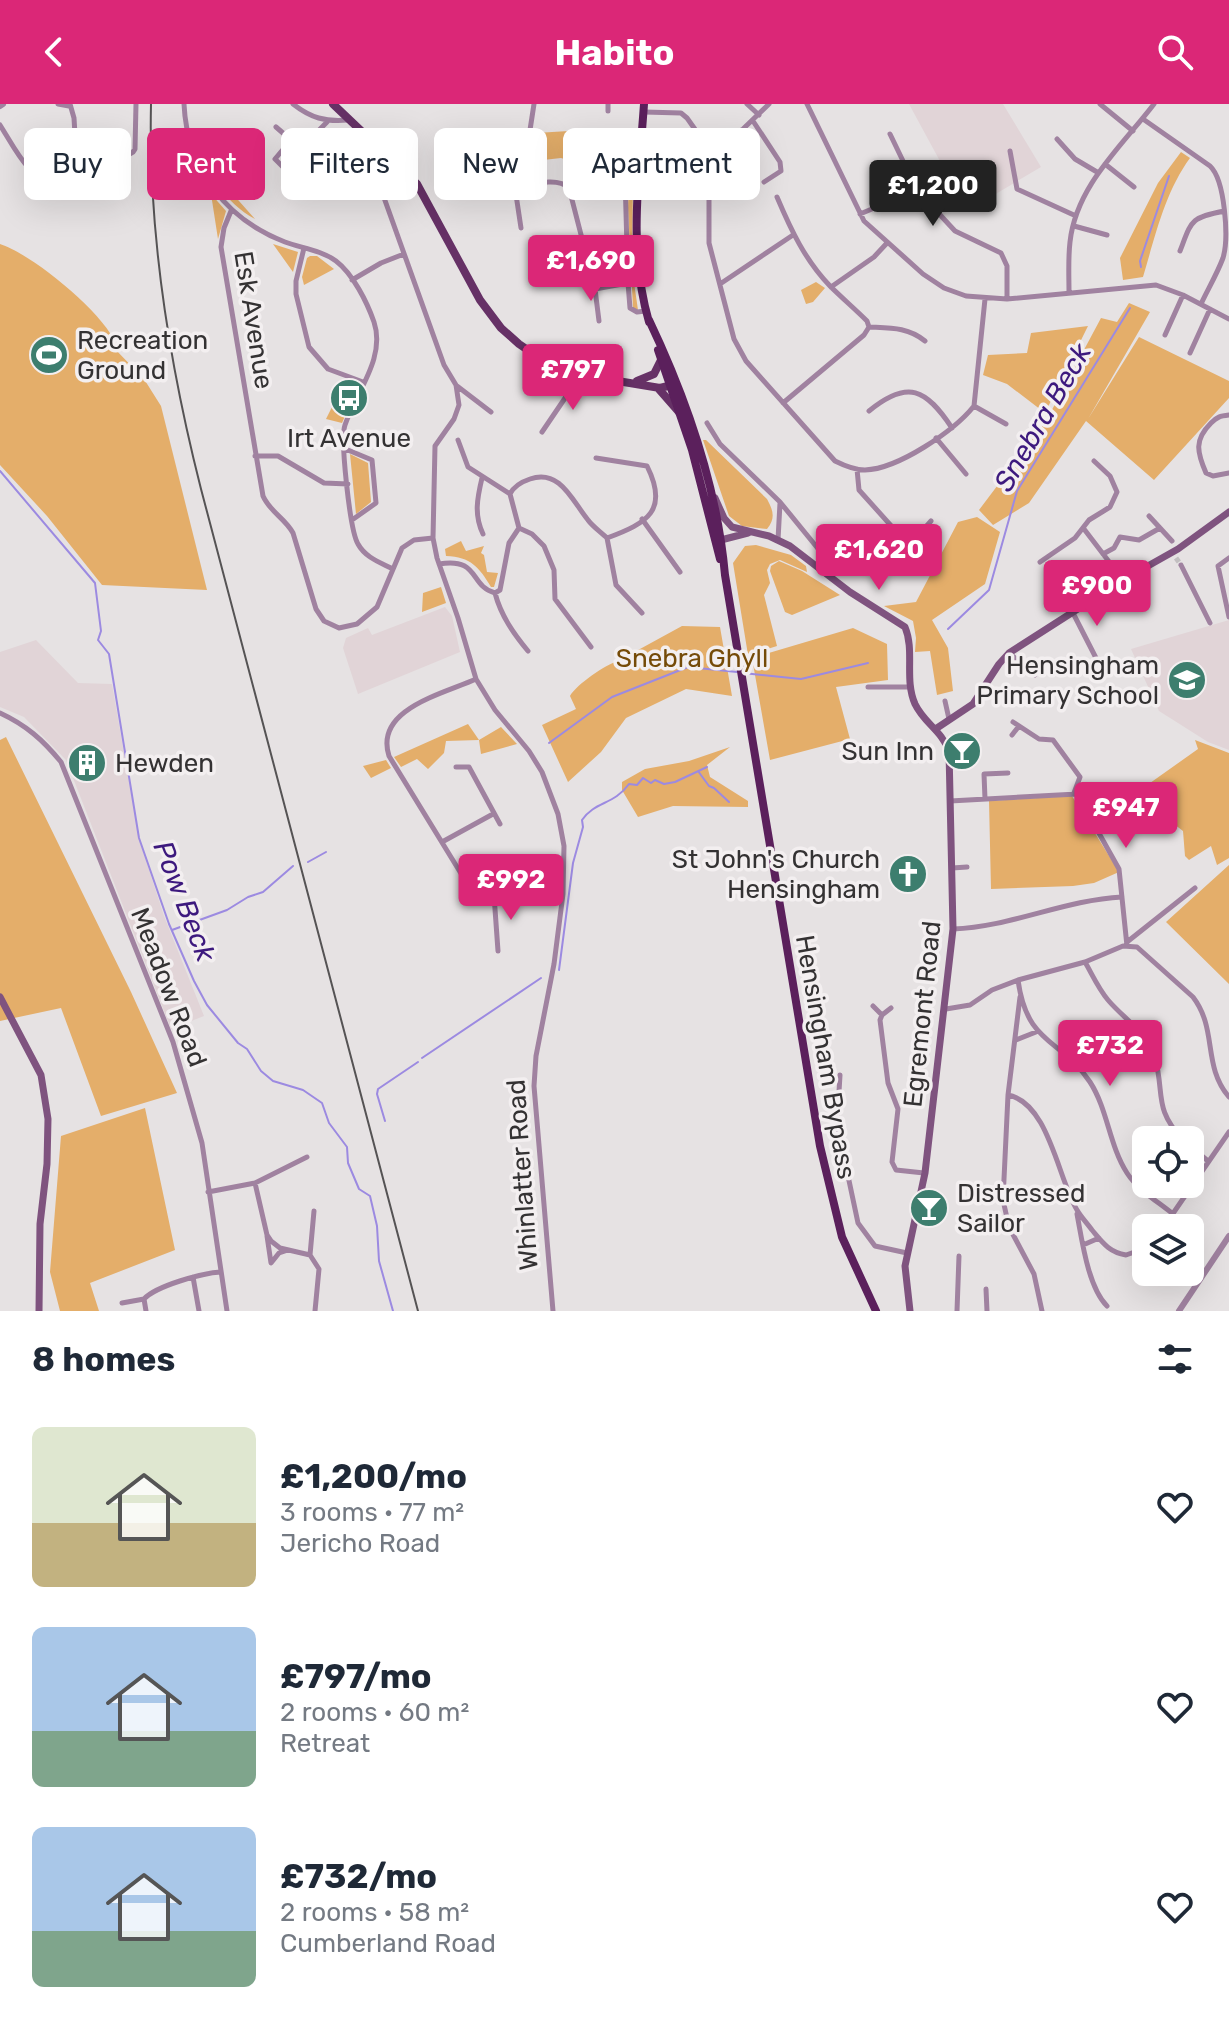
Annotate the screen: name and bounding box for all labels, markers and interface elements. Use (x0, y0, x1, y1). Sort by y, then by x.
icon: back (32, 30, 76, 74)
icon: search (1153, 30, 1197, 74)
text: Habito (555, 31, 674, 74)
chip: Buy (24, 128, 131, 200)
chip: Rent (147, 128, 265, 200)
chip: Filters (281, 128, 418, 200)
chip: New (434, 128, 547, 200)
chip: Apartment (563, 128, 760, 200)
pin: £1,200 (868, 160, 998, 228)
text: £1,200 (887, 170, 979, 201)
pin: £1,690 (526, 235, 656, 303)
text: £1,690 (546, 245, 636, 276)
street label: Esk Avenue (227, 249, 280, 391)
place label: Recreation Ground (77, 325, 208, 386)
sports icon: Recreation Ground (28, 334, 70, 376)
water label: Snebra Beck (987, 337, 1098, 497)
pin: £797 (526, 344, 620, 412)
text: £797 (540, 354, 606, 385)
bus stop icon: Irt Avenue (328, 377, 370, 419)
place label: Irt Avenue (287, 423, 411, 454)
pin: £1,620 (814, 524, 944, 592)
text: £1,620 (834, 534, 924, 565)
pin: £900 (1050, 560, 1144, 628)
text: £900 (1062, 570, 1132, 601)
park label: Snebra Ghyll (616, 643, 768, 674)
place label: Hensingham Primary School (976, 650, 1159, 711)
school or university icon: Hensingham Primary School (1166, 659, 1208, 701)
bar icon: Sun Inn (941, 730, 983, 772)
place label: Sun Inn (841, 736, 934, 767)
building icon: Hewden (66, 742, 108, 784)
place label: Hewden (115, 748, 214, 779)
pin: £947 (1079, 782, 1173, 850)
text: £947 (1092, 792, 1160, 823)
water label: Pow Beck (146, 836, 223, 967)
place label: St John's Church Hensingham (672, 844, 880, 905)
church icon: St John's Church Hensingham (887, 853, 929, 895)
pin: £992 (464, 854, 558, 922)
text: £992 (477, 864, 545, 895)
street label: Meadow Road (124, 903, 213, 1071)
street label: Egremont Road (897, 919, 948, 1109)
street label: Hensingham Bypass (789, 933, 862, 1182)
pin: £732 (1063, 1020, 1157, 1088)
text: £732 (1076, 1030, 1144, 1061)
street label: Whinlatter Road (500, 1078, 545, 1272)
map controls (1132, 1126, 1204, 1286)
button: locate (1132, 1126, 1204, 1198)
place label: Distressed Sailor (957, 1178, 1085, 1239)
bar icon: Distressed Sailor (908, 1187, 950, 1229)
button: layers (1132, 1214, 1204, 1286)
icon: filters (1153, 1337, 1197, 1381)
text: 8 homes (32, 1339, 175, 1380)
text: £1,200/mo (280, 1456, 467, 1497)
icon: home (96, 1459, 192, 1555)
icon: heart (1153, 1485, 1197, 1529)
text: 3 rooms · 77 m² (280, 1497, 464, 1528)
text: Jericho Road (280, 1528, 440, 1559)
text: £797/mo (280, 1656, 432, 1697)
icon: home (96, 1659, 192, 1755)
icon: heart (1153, 1685, 1197, 1729)
text: 2 rooms · 60 m² (280, 1697, 469, 1728)
text: Retreat (280, 1728, 370, 1759)
text: £732/mo (280, 1856, 437, 1897)
icon: home (96, 1859, 192, 1955)
icon: heart (1153, 1885, 1197, 1929)
text: 2 rooms · 58 m² (280, 1897, 469, 1928)
text: Cumberland Road (280, 1928, 496, 1959)

